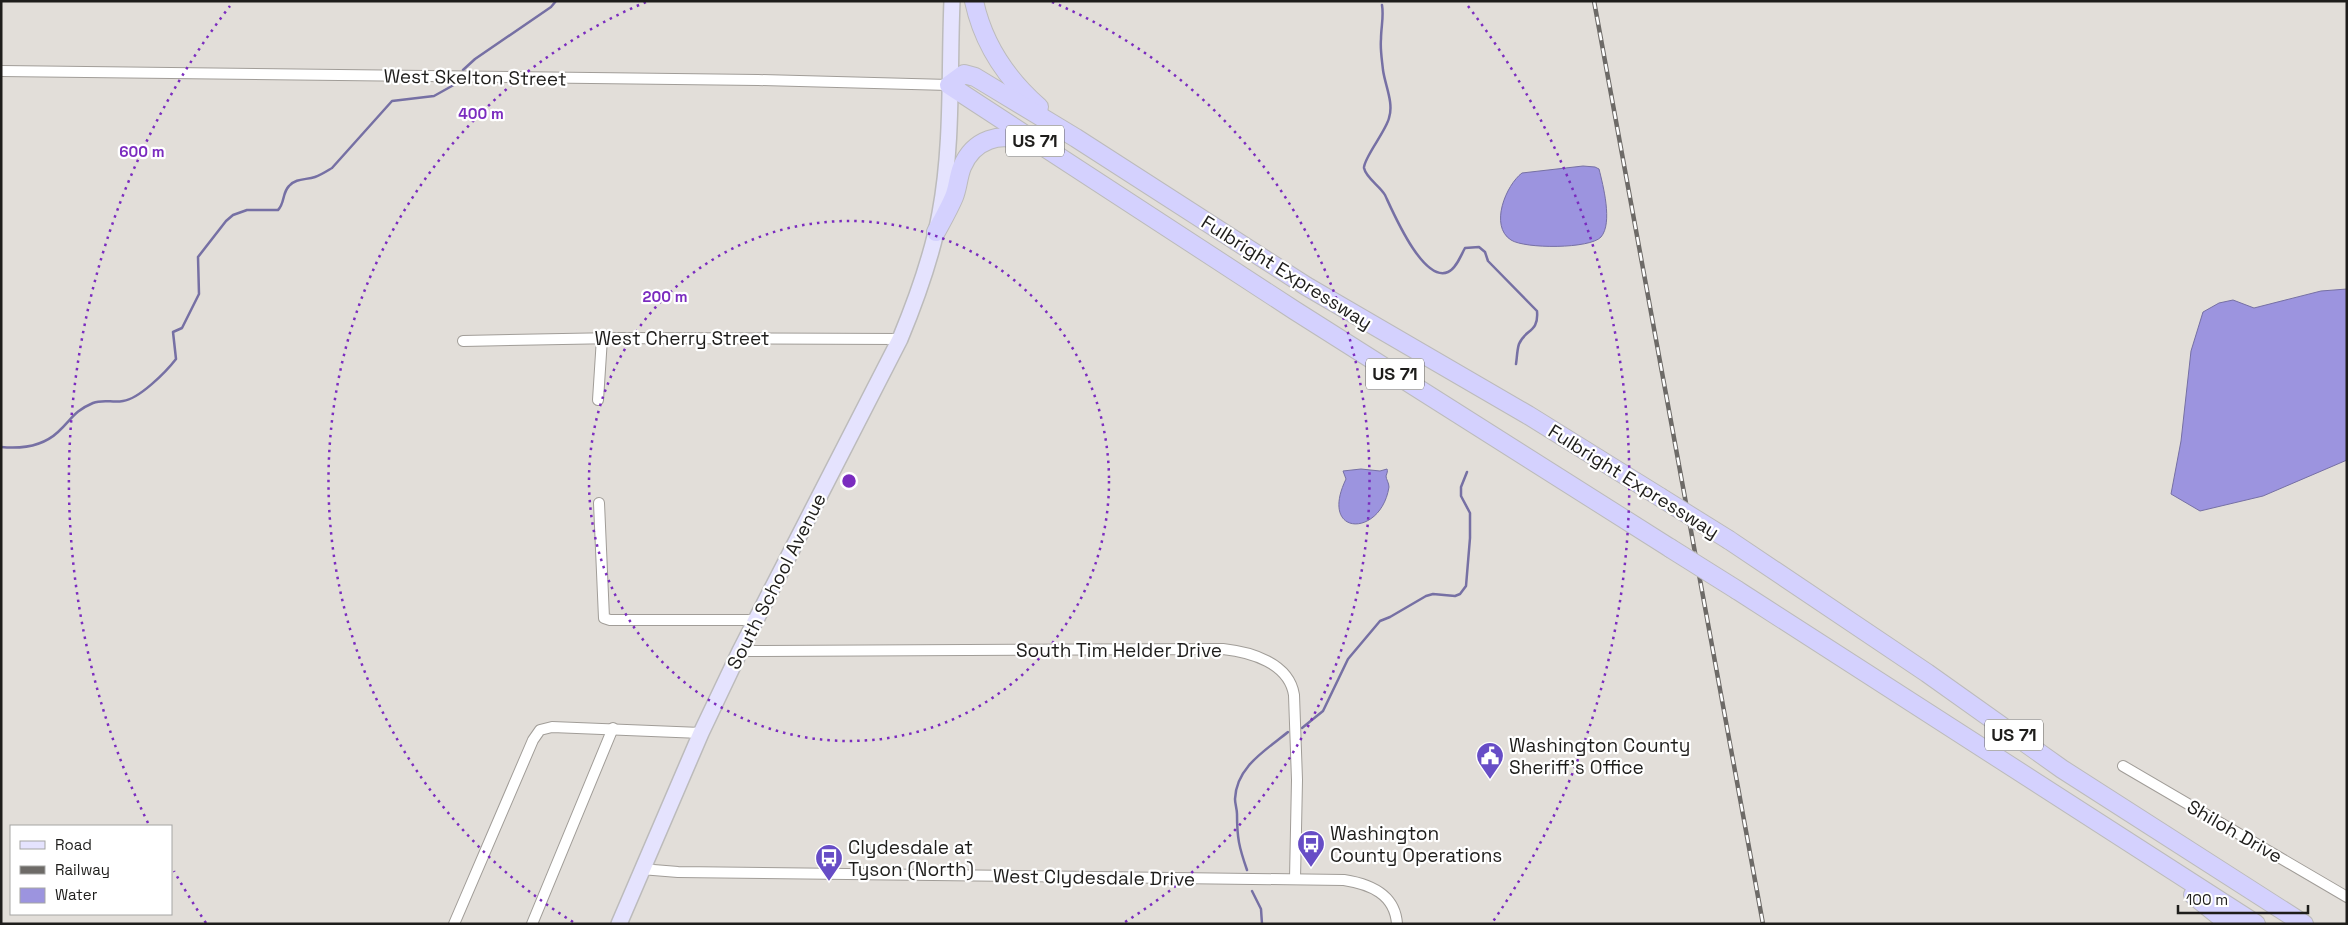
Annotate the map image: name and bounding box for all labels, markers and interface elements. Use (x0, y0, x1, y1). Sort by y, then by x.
street label: West Skelton Street (383, 63, 567, 92)
text: 400 m (458, 104, 504, 123)
road number: US 71 (1006, 125, 1064, 156)
text: 600 m (119, 142, 165, 161)
street label: Fulbright Expressway (1196, 210, 1377, 335)
text: 200 m (643, 287, 687, 306)
street label: West Cherry Street (594, 326, 770, 351)
road number: US 71 (1366, 358, 1424, 389)
street label: Fulbright Expressway (1543, 419, 1724, 544)
centre of rings (840, 472, 858, 490)
street label: South School Avenue (721, 489, 832, 674)
street label: South Tim Helder Drive (1016, 638, 1222, 663)
road number: US 71 (1985, 720, 2043, 750)
place label: Washington County Sheriff's Office (1509, 733, 1690, 780)
public building icon: Washington County Sheriff's Office (1475, 741, 1505, 780)
street label: Shiloh Drive (2182, 794, 2287, 869)
place label: Washington County Operations (1330, 821, 1502, 868)
legend (10, 825, 172, 915)
bus stop icon: Washington County Operations (1296, 829, 1326, 868)
text: Road (55, 835, 92, 854)
place label: Clydesdale at Tyson (North) (848, 835, 974, 882)
bus stop icon: Clydesdale at Tyson (North) (814, 843, 844, 882)
text: Railway (55, 860, 110, 879)
street label: West Clydesdale Drive (993, 863, 1195, 892)
scale bar (2178, 882, 2308, 914)
text: Water (55, 885, 98, 904)
text: 100 m (2186, 890, 2228, 909)

